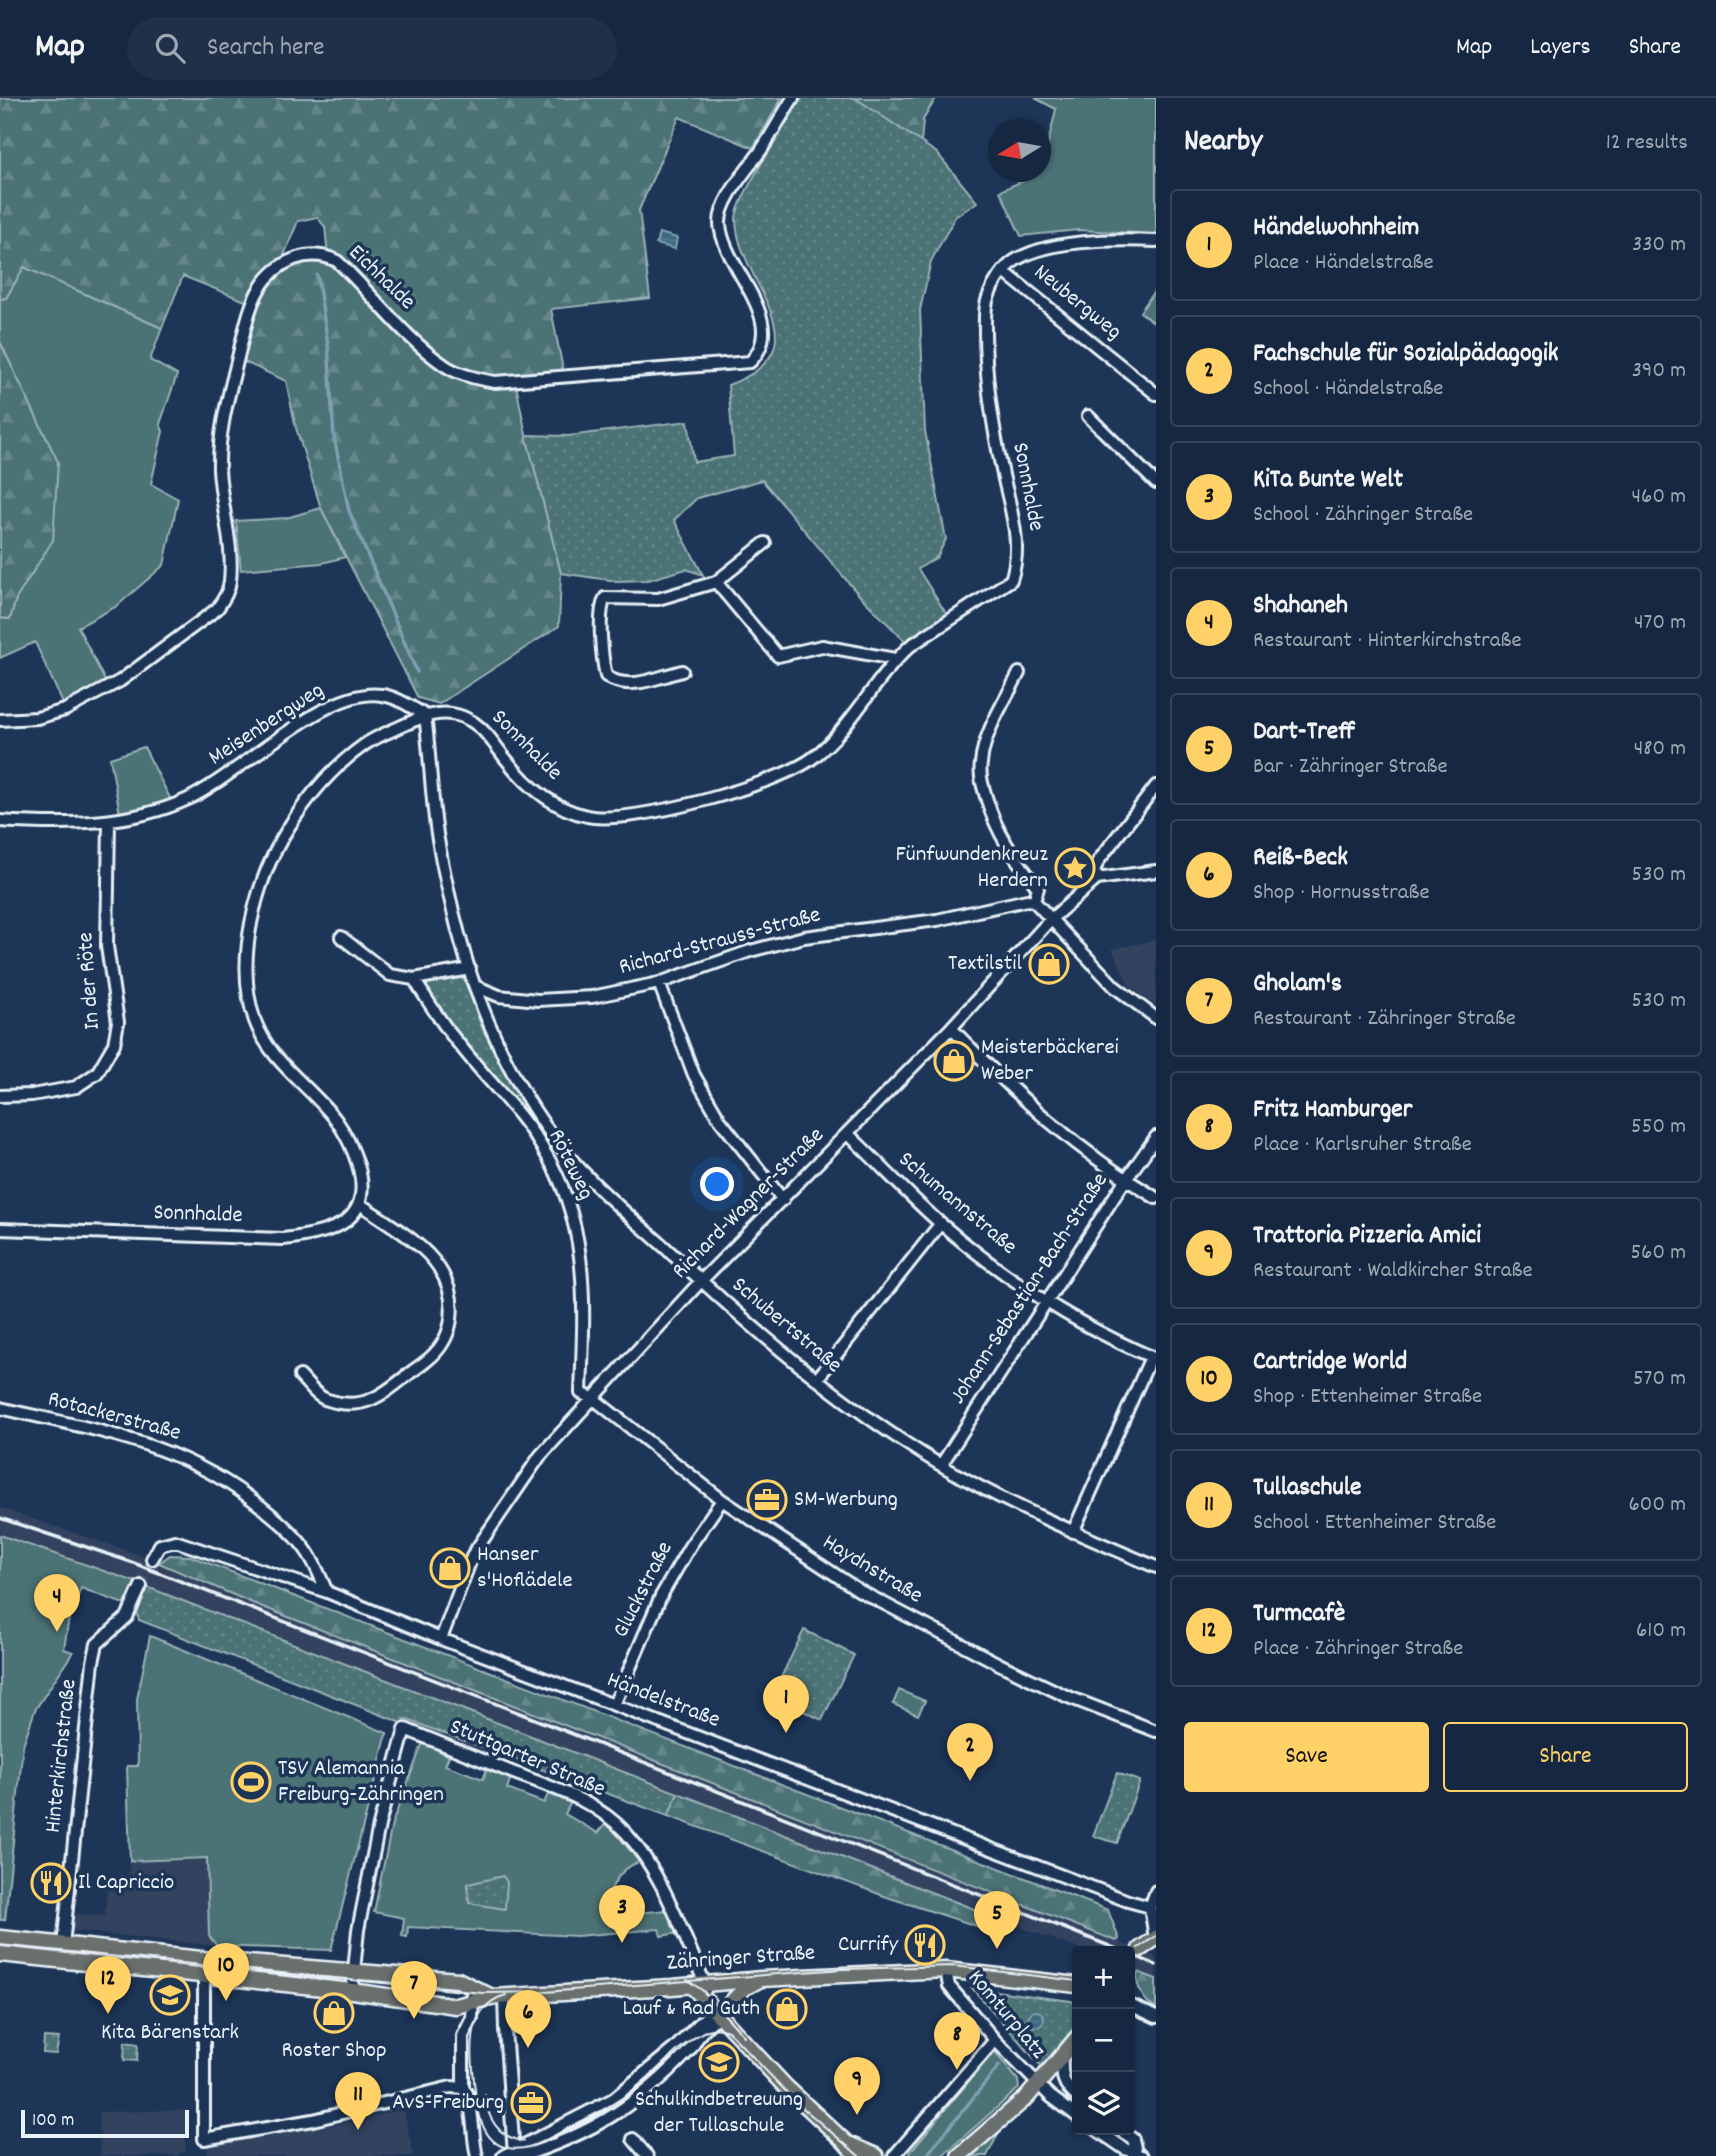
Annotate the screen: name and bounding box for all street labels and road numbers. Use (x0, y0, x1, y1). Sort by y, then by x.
street label: Eichhalde (340, 238, 422, 318)
street label: Neubergweg (1026, 257, 1128, 349)
street label: Sonnhalde (1002, 440, 1052, 534)
street label: Meisenbergweg (203, 675, 331, 775)
street label: Sonnhalde (483, 703, 569, 789)
street label: Richard-Strauss-Straße (616, 899, 824, 985)
street label: In der Röte (70, 931, 110, 1031)
street label: Richard-Wagner-Straße (665, 1120, 833, 1288)
street label: Röteweg (539, 1124, 601, 1206)
street label: Schumannstraße (890, 1144, 1024, 1264)
street label: Johann-Sebastian-Bach-Straße (943, 1167, 1117, 1411)
street label: Sonnhalde (153, 1197, 243, 1233)
street label: Schubertstraße (724, 1270, 848, 1382)
street label: Rotackerstraße (44, 1383, 184, 1451)
street label: Haydnstraße (816, 1527, 928, 1613)
street label: Gluckstraße (606, 1536, 682, 1644)
street label: Händelstraße (602, 1664, 724, 1738)
street label: Hinterkirchstraße (38, 1678, 86, 1834)
street label: Stuttgarter Straße (444, 1711, 610, 1807)
street label: Zähringer Straße (666, 1937, 816, 1981)
street label: Komturplatz (959, 1963, 1053, 2067)

